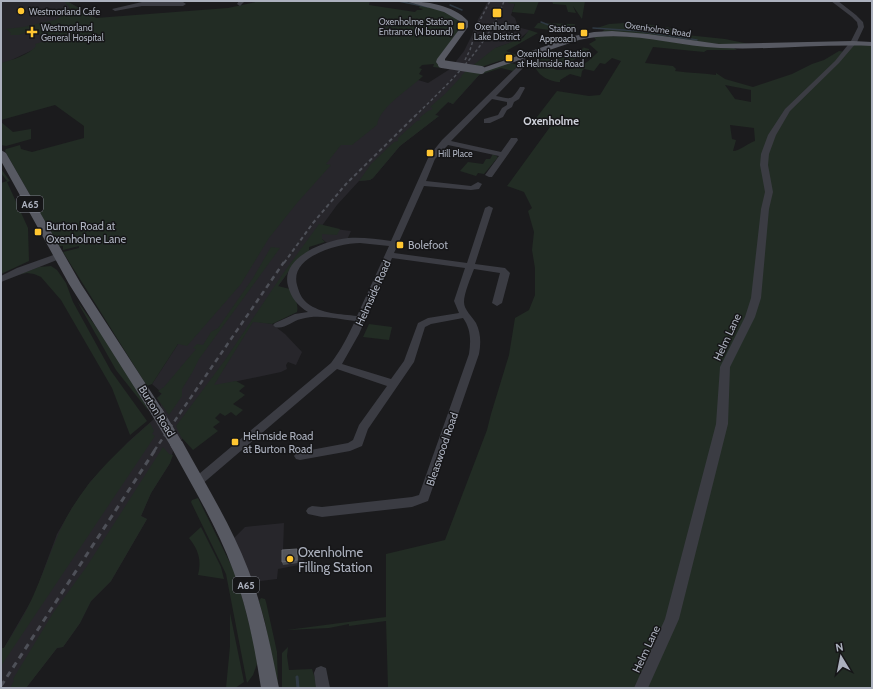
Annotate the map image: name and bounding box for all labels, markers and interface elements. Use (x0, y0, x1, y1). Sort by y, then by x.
marker: Westmorland Cafe (16, 6, 26, 16)
place label: Westmorland Cafe (29, 6, 100, 17)
marker: Oxenholme Lake District (491, 7, 503, 19)
place label: Oxenholme Station Entrance (N bound) (379, 16, 453, 37)
street label: Oxenholme Road (624, 19, 692, 39)
marker: Oxenholme Station Entrance (N bound) (456, 21, 466, 31)
place label: Oxenholme Lake District (474, 21, 520, 42)
place label: Westmorland General Hospital (41, 22, 105, 43)
place label: Station Approach (539, 23, 576, 44)
marker: Westmorland General Hospital (26, 26, 38, 38)
marker: Station Approach (579, 28, 589, 38)
place label: Oxenholme Station at Helmside Road (517, 48, 591, 69)
marker: Oxenholme Station at Helmside Road (504, 53, 514, 63)
district label: Oxenholme (523, 114, 579, 128)
marker: Hill Place (425, 148, 435, 158)
place label: Hill Place (438, 148, 473, 159)
road number: A65 (17, 196, 43, 212)
place label: Burton Road at Oxenholme Lane (46, 219, 126, 246)
marker: Burton Road at Oxenholme Lane (33, 227, 43, 237)
place label: Bolefoot (408, 238, 448, 252)
marker: Bolefoot (395, 240, 405, 250)
street label: Helmside Road (352, 258, 394, 328)
street label: Helm Lane (710, 311, 744, 363)
street label: Burton Road (136, 383, 178, 439)
street label: Bleaswood Road (423, 410, 461, 488)
place label: Helmside Road at Burton Road (243, 429, 313, 456)
marker: Helmside Road at Burton Road (230, 437, 240, 447)
place label: Oxenholme Filling Station (298, 544, 372, 575)
marker: Oxenholme Filling Station (285, 554, 295, 564)
road number: A65 (233, 577, 259, 593)
street label: Helm Lane (629, 623, 663, 675)
north arrow (821, 637, 861, 677)
text: N (834, 640, 844, 655)

